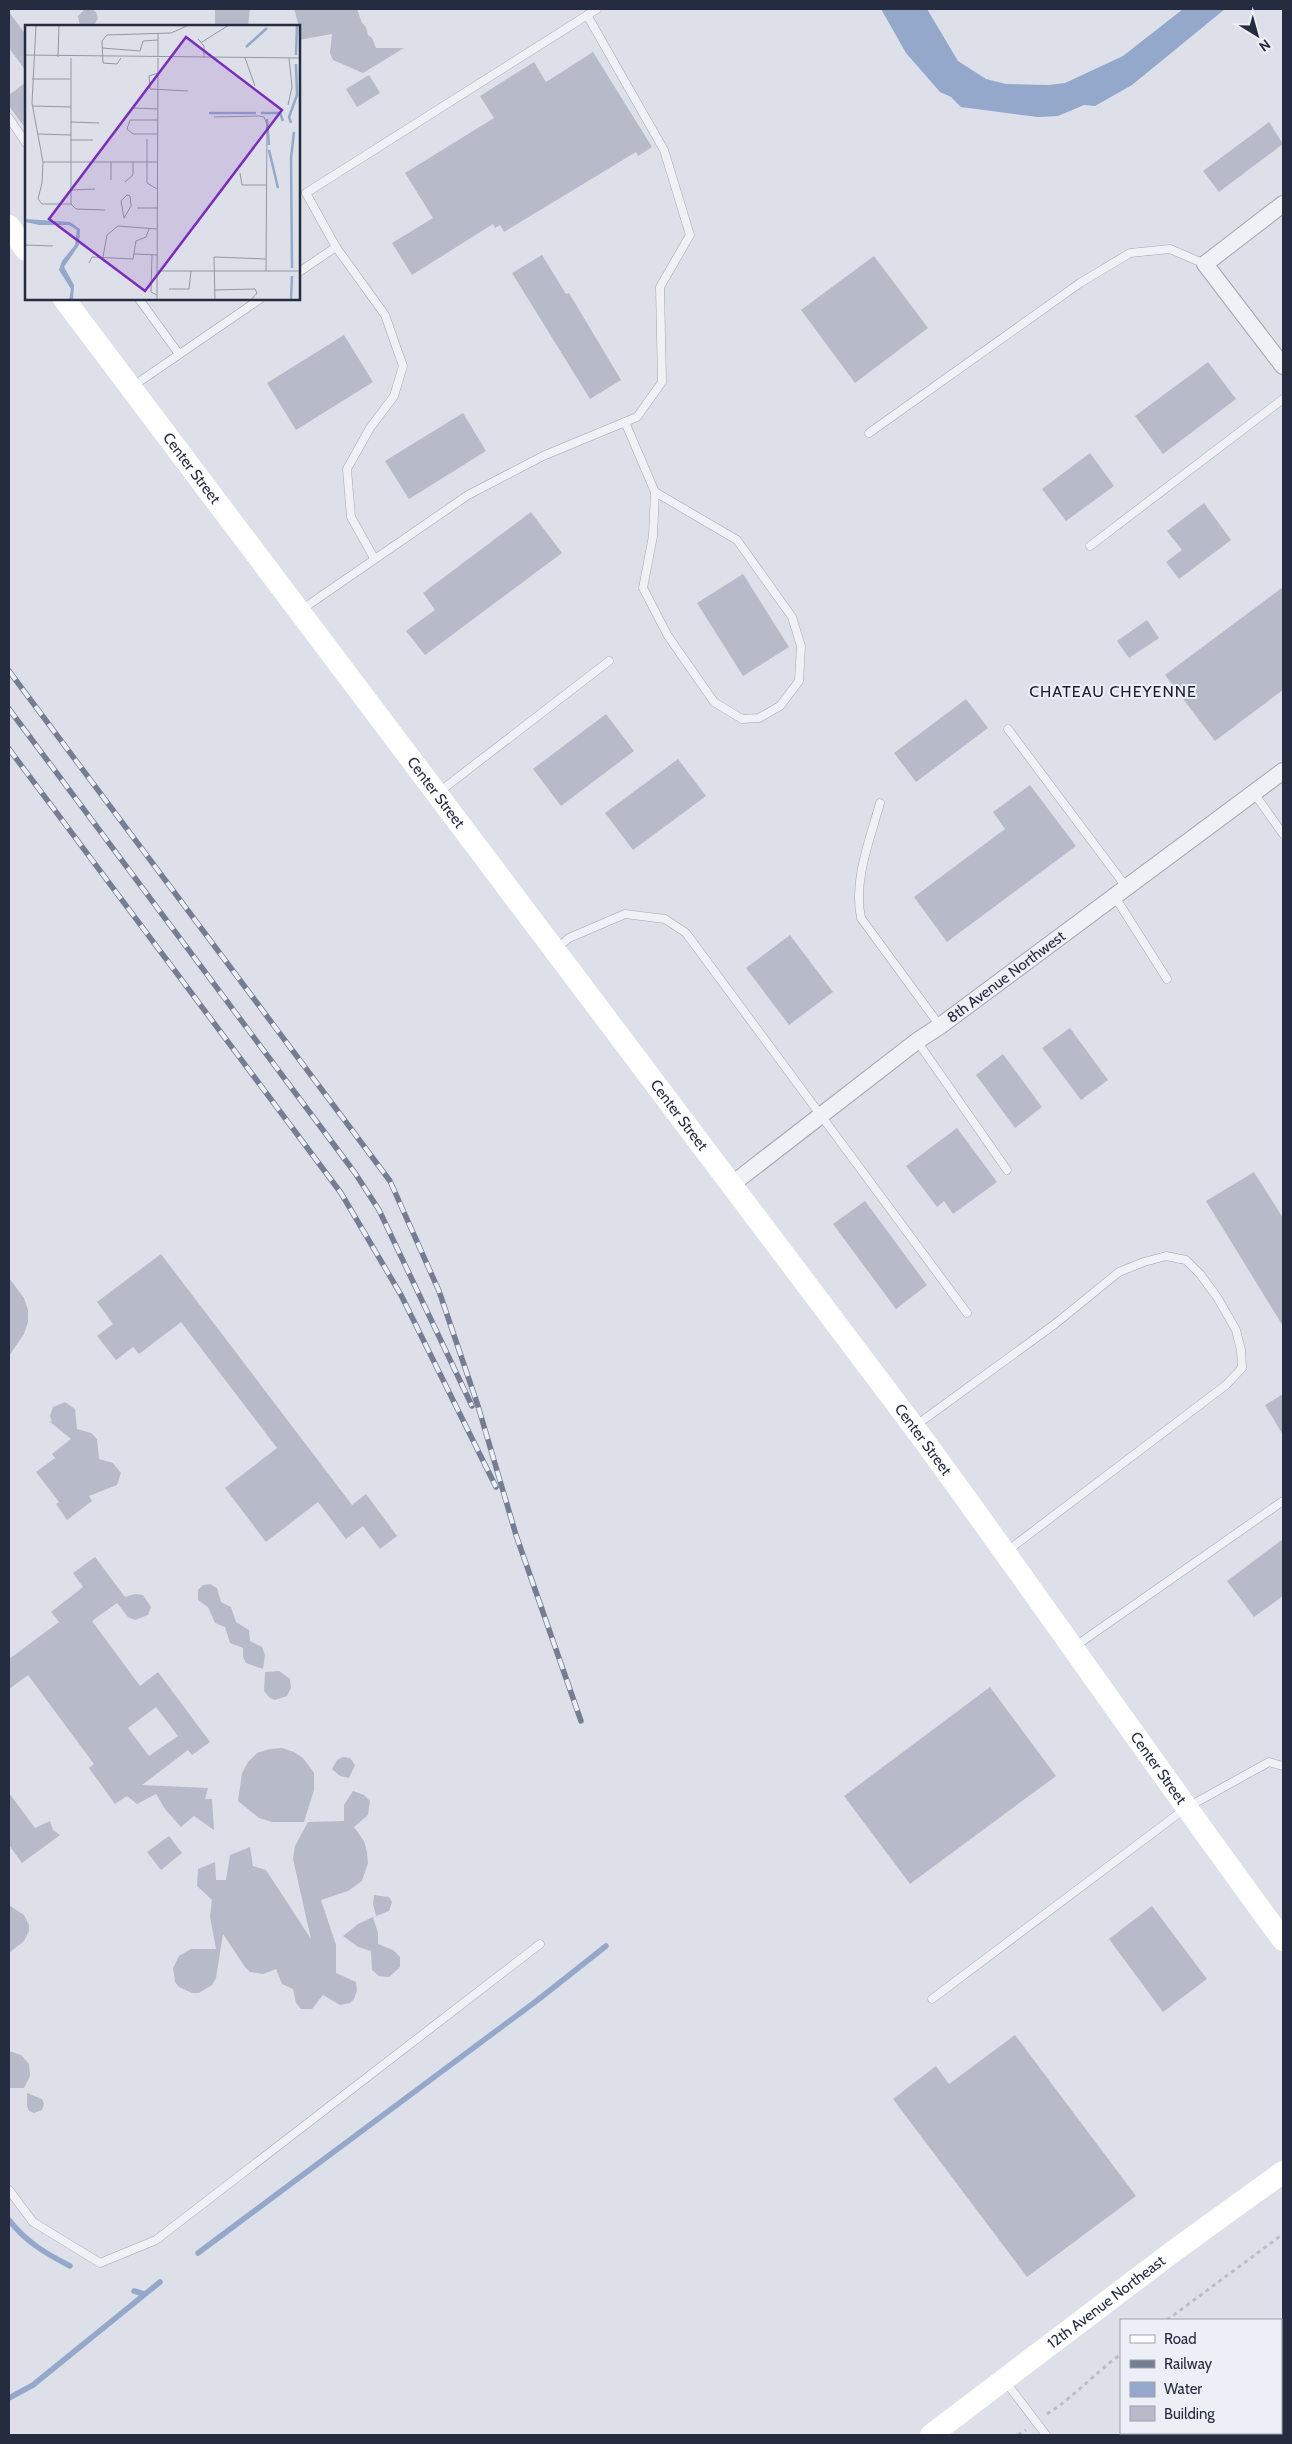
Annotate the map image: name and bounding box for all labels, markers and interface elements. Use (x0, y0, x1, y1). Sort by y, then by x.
north arrow (1232, 10, 1282, 60)
inset map (25, 25, 300, 300)
text: N (1255, 35, 1274, 56)
street label: Center Street (159, 429, 224, 507)
district label: CHATEAU CHEYENNE (1029, 682, 1197, 701)
street label: Center Street (403, 753, 469, 832)
street label: 8th Avenue Northwest (943, 927, 1069, 1027)
street label: Center Street (646, 1076, 712, 1154)
street label: Center Street (891, 1400, 955, 1479)
street label: Center Street (1127, 1728, 1190, 1808)
street label: 12th Avenue Northeast (1044, 2252, 1169, 2352)
legend (1120, 2319, 1282, 2434)
text: Road (1164, 2330, 1197, 2348)
text: Railway (1164, 2355, 1213, 2373)
text: Water (1164, 2380, 1202, 2398)
text: Building (1164, 2405, 1215, 2423)

